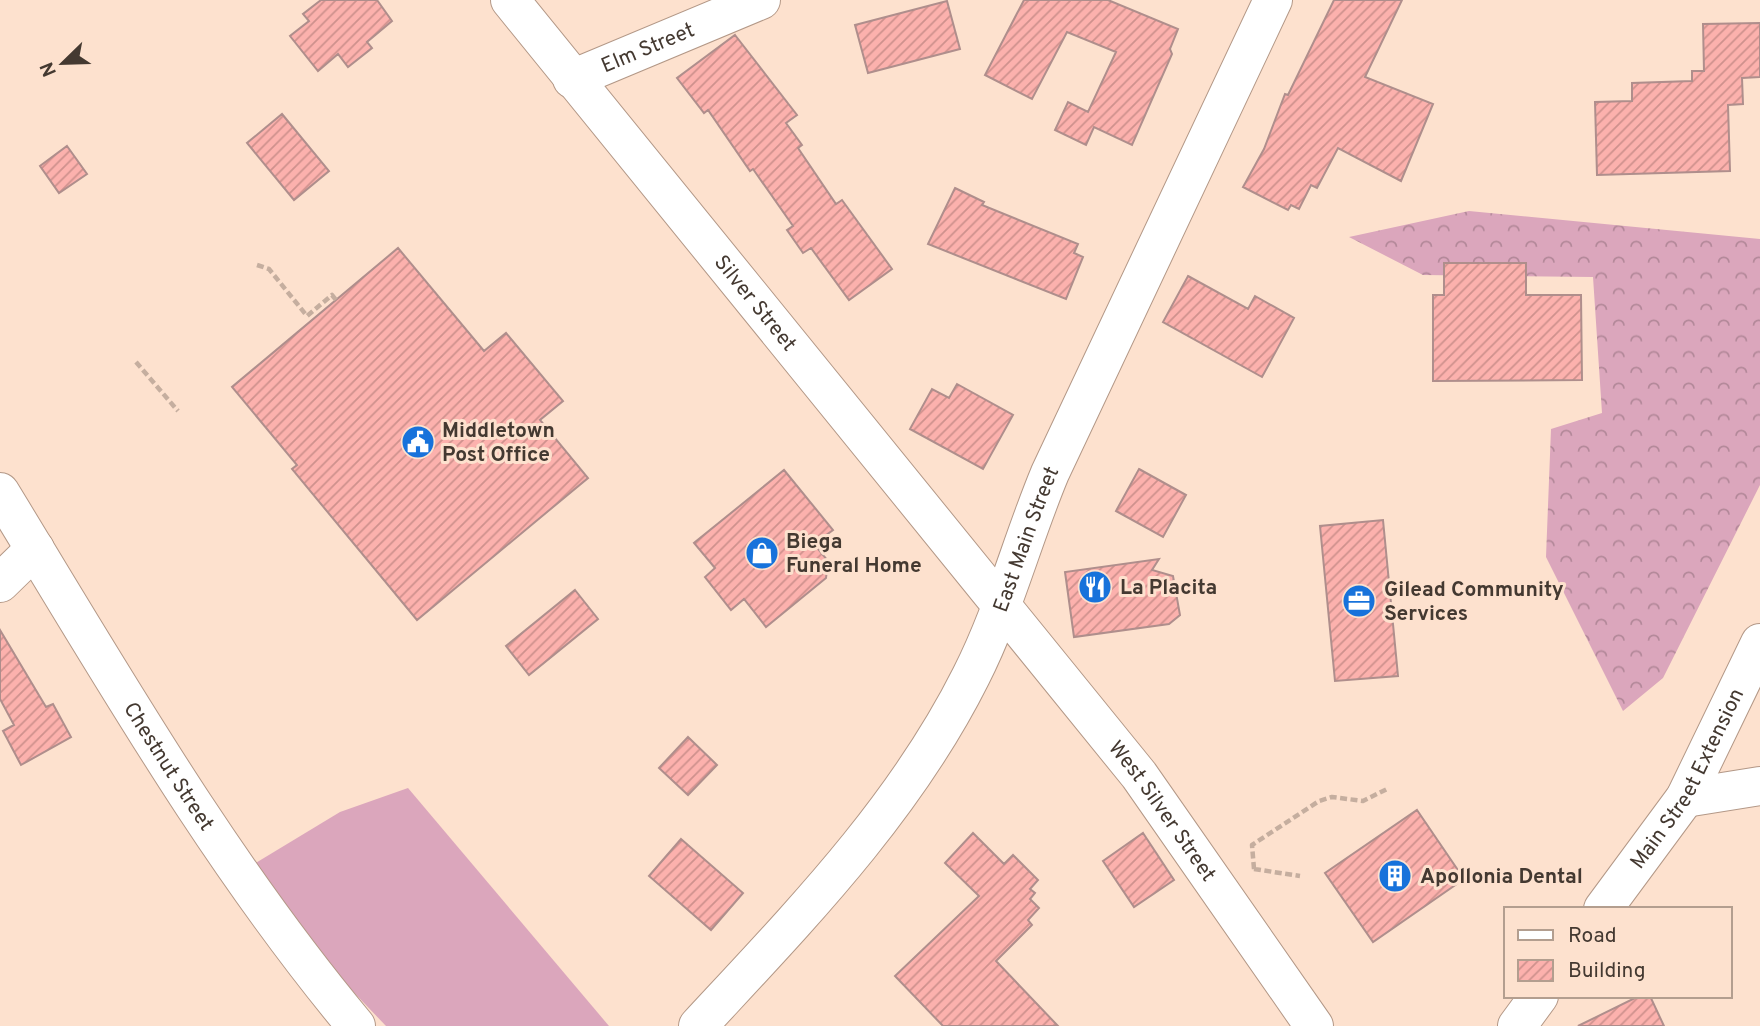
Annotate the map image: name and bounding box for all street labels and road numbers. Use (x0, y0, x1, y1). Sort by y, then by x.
street label: Elm Street (597, 17, 699, 80)
street label: Silver Street (707, 250, 802, 358)
street label: East Main Street (988, 462, 1066, 616)
street label: Main Street Extension (1625, 684, 1751, 875)
street label: Chestnut Street (116, 697, 219, 837)
street label: West Silver Street (1102, 736, 1221, 887)

